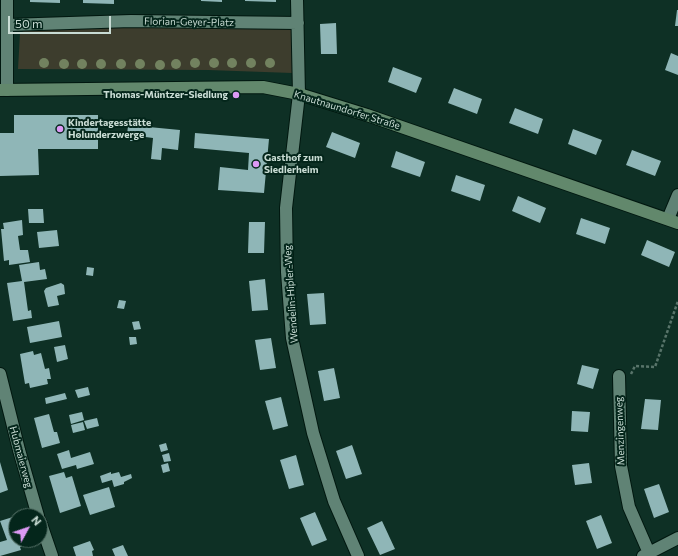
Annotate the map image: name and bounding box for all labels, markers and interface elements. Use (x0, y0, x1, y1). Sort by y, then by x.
scale bar (10, 8, 113, 34)
street label: Florian-Geyer-Platz (144, 15, 234, 29)
text: 50 m (15, 16, 43, 30)
street label: Knautnaundorfer Straße (292, 88, 402, 132)
place label: Thomas-Müntzer-Siedlung (103, 89, 228, 101)
marker: Thomas-Müntzer-Siedlung (231, 90, 241, 100)
place label: Kindertagesstätte Holunderzwerge (68, 117, 151, 140)
marker: Kindertagesstätte Holunderzwerge (55, 124, 65, 134)
place label: Gasthof zum Siedlerheim (264, 152, 323, 176)
marker: Gasthof zum Siedlerheim (251, 159, 261, 169)
street label: Wendelin-Hipler-Weg (282, 245, 300, 343)
street label: Menzingenweg (613, 397, 627, 465)
street label: Hubmaierweg (7, 425, 35, 489)
north arrow (8, 508, 48, 548)
text: N (29, 513, 44, 528)

